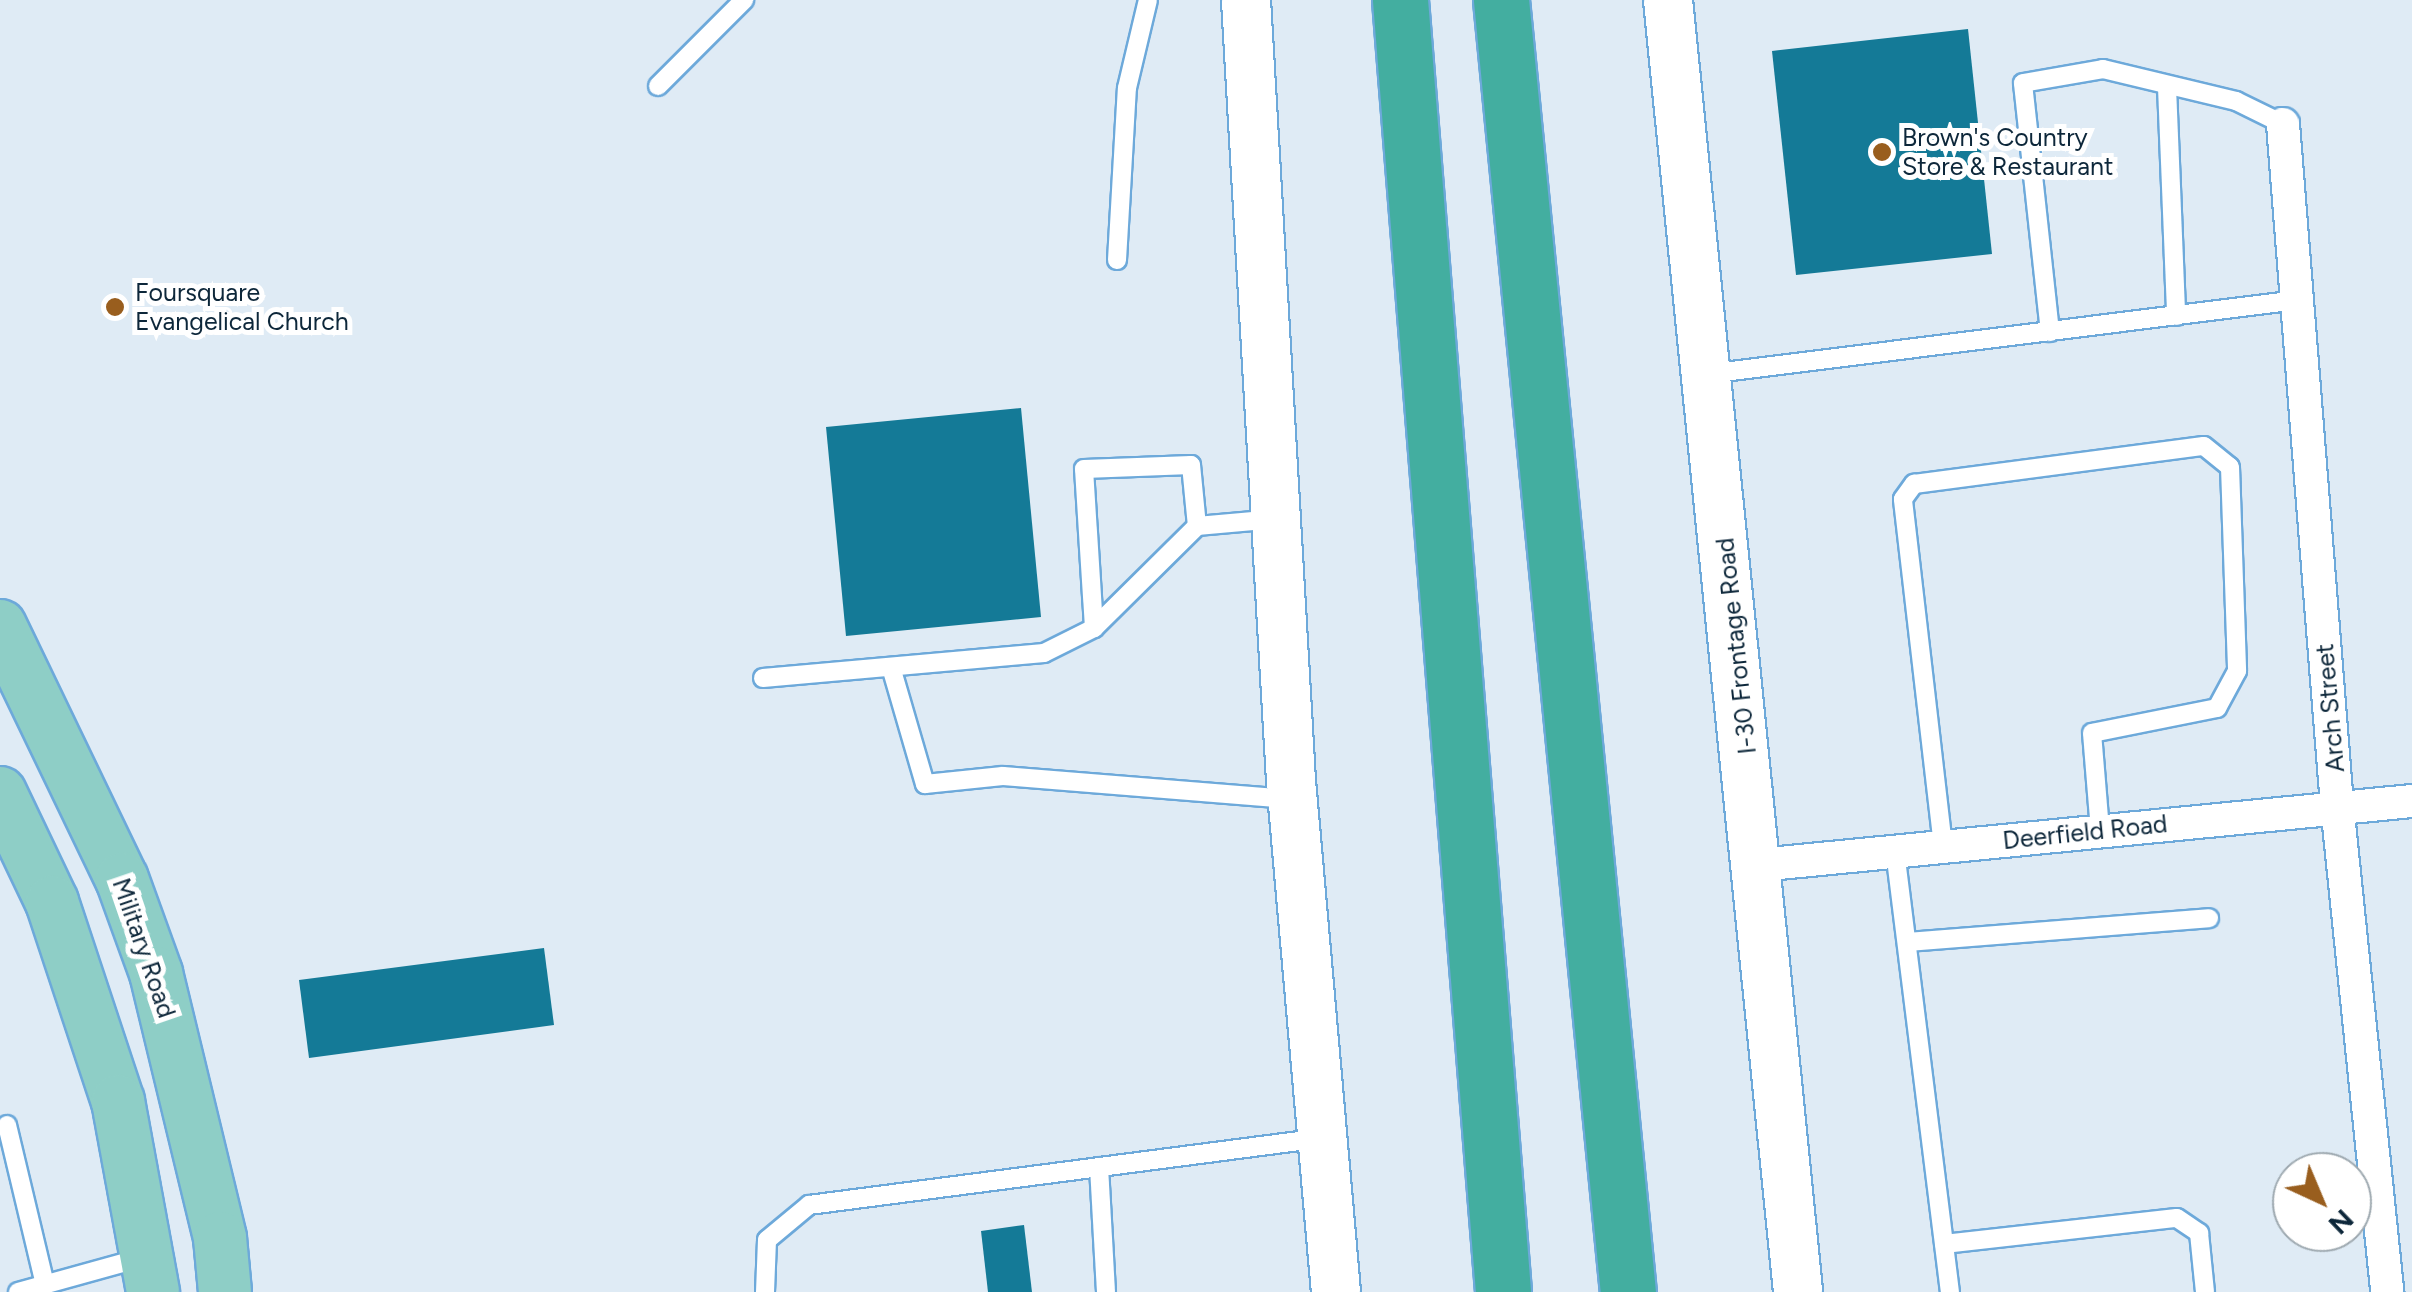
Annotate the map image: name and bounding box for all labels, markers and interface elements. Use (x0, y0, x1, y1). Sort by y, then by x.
place label: Brown's Country Store & Restaurant (1902, 123, 2113, 182)
marker: Brown's Country Store & Restaurant (1871, 141, 1893, 163)
place label: Foursquare Evangelical Church (135, 278, 349, 337)
marker: Foursquare Evangelical Church (104, 296, 126, 318)
street label: I-30 Frontage Road (1710, 536, 1762, 756)
street label: Arch Street (2309, 642, 2351, 774)
street label: Deerfield Road (2001, 808, 2169, 856)
street label: Military Road (106, 874, 182, 1022)
north arrow (2272, 1152, 2372, 1252)
text: N (2322, 1202, 2361, 1242)

